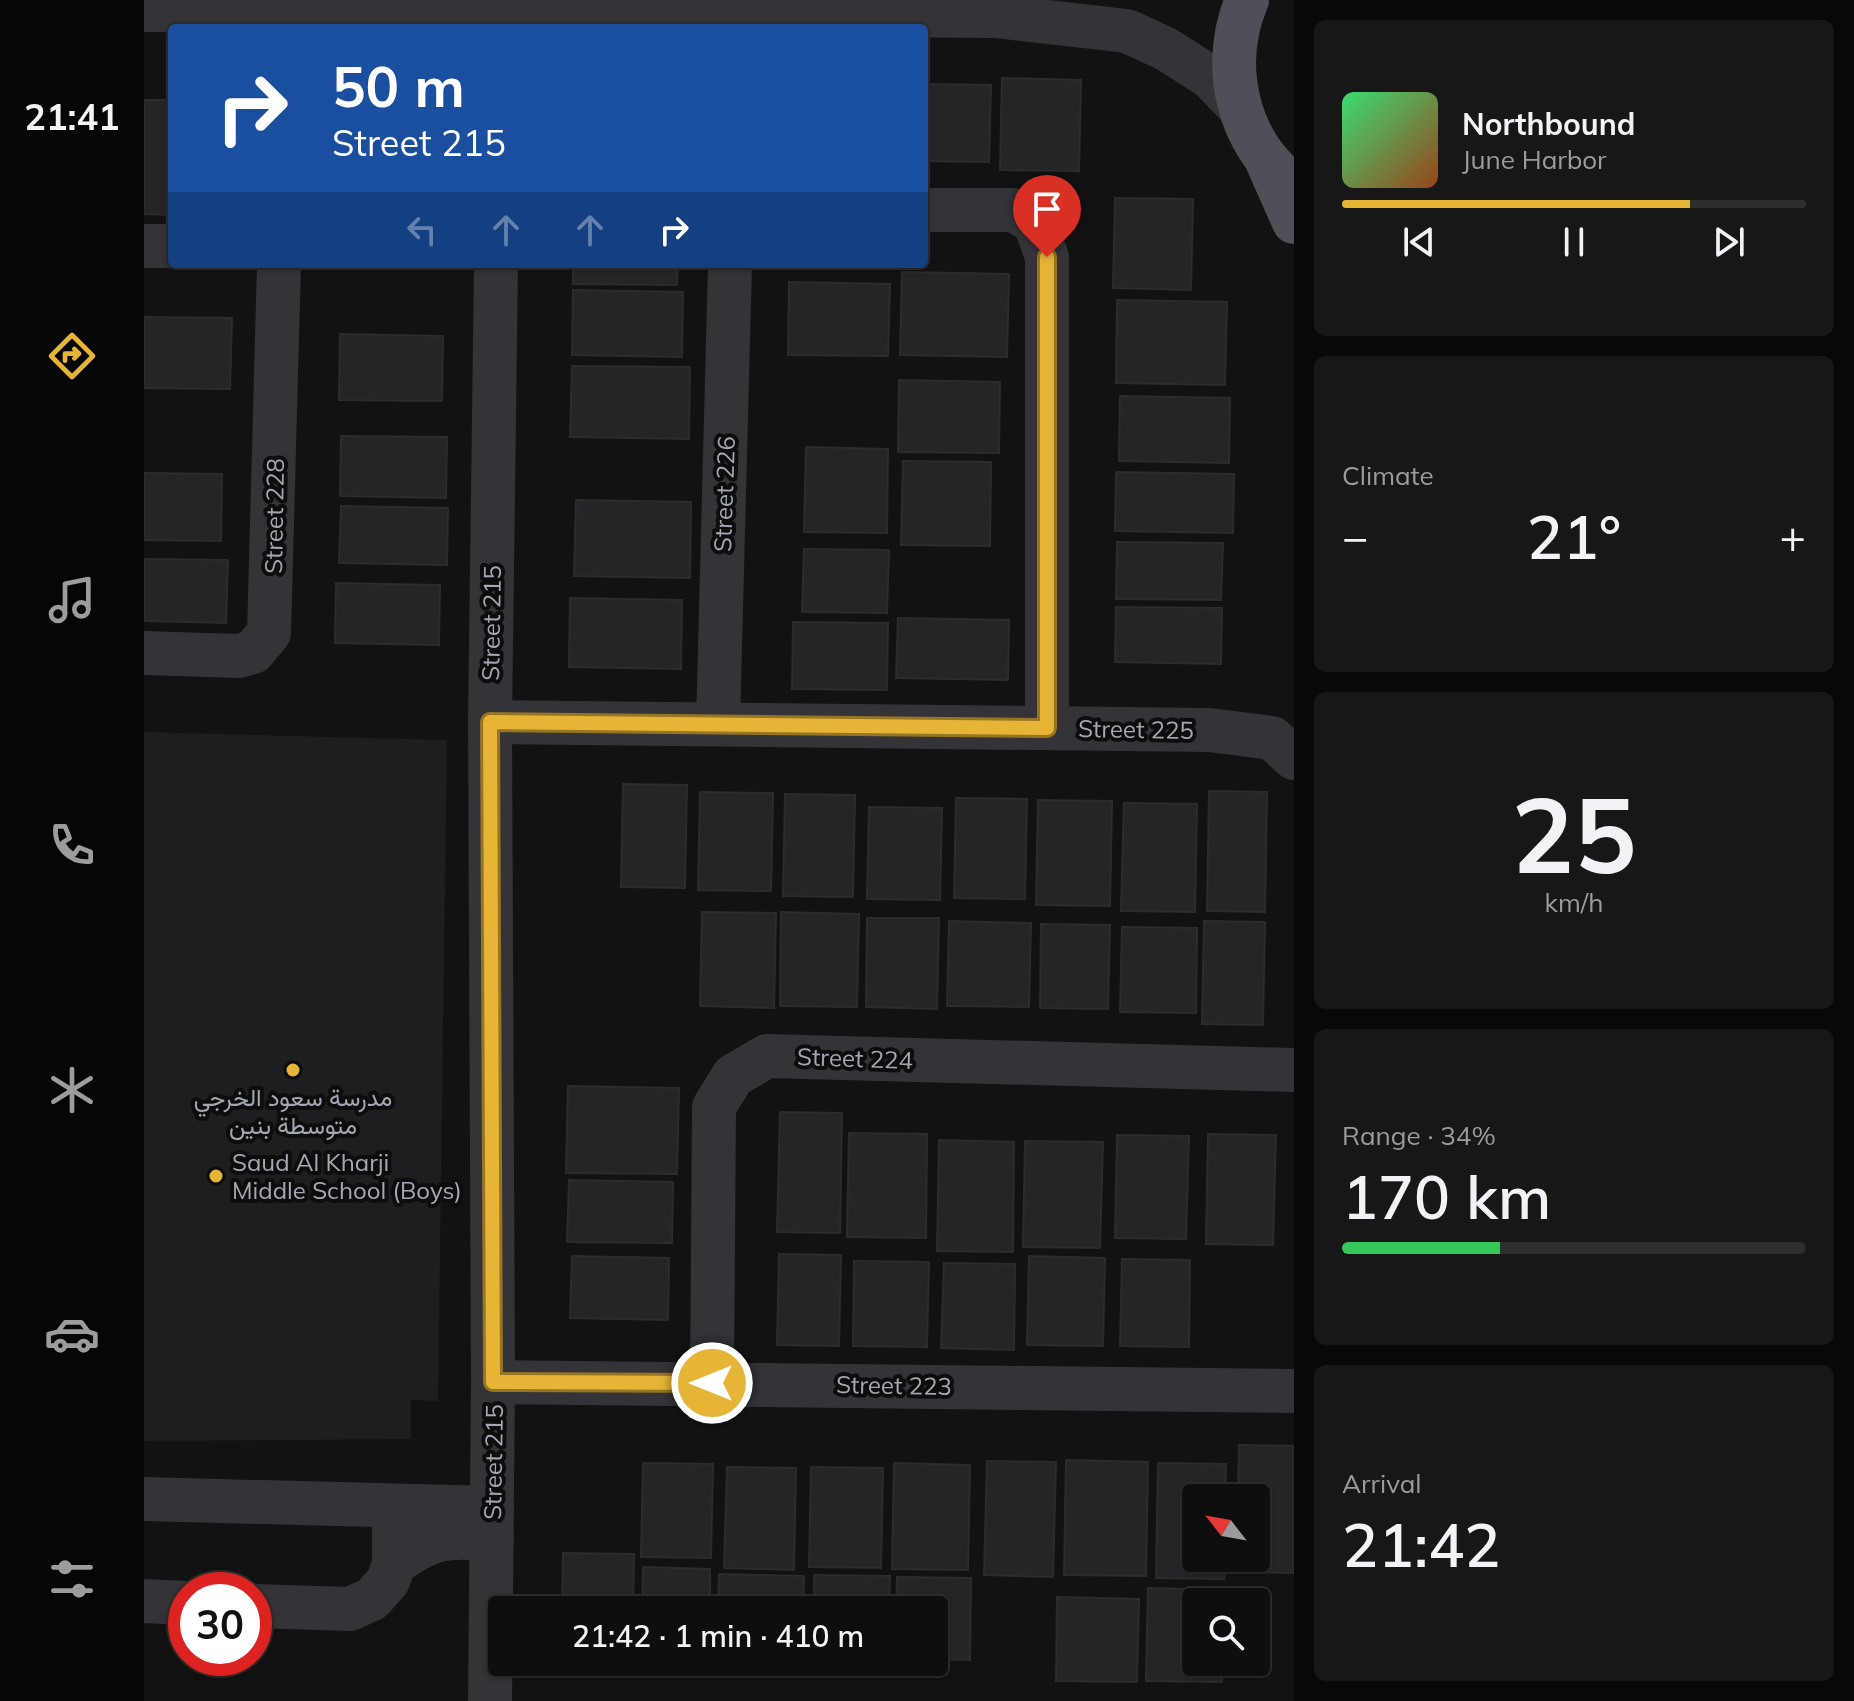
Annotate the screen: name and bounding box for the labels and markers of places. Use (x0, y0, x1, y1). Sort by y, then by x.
pin (1013, 175, 1081, 257)
marker: مدرسة سعود الخرجي متوسطة بنين (284, 1061, 302, 1079)
place label: مدرسة سعود الخرجي متوسطة بنين (194, 1082, 392, 1141)
place label: Saud Al Kharji Middle School (Boys) (232, 1147, 462, 1205)
marker: Saud Al Kharji Middle School (Boys) (207, 1167, 225, 1185)

